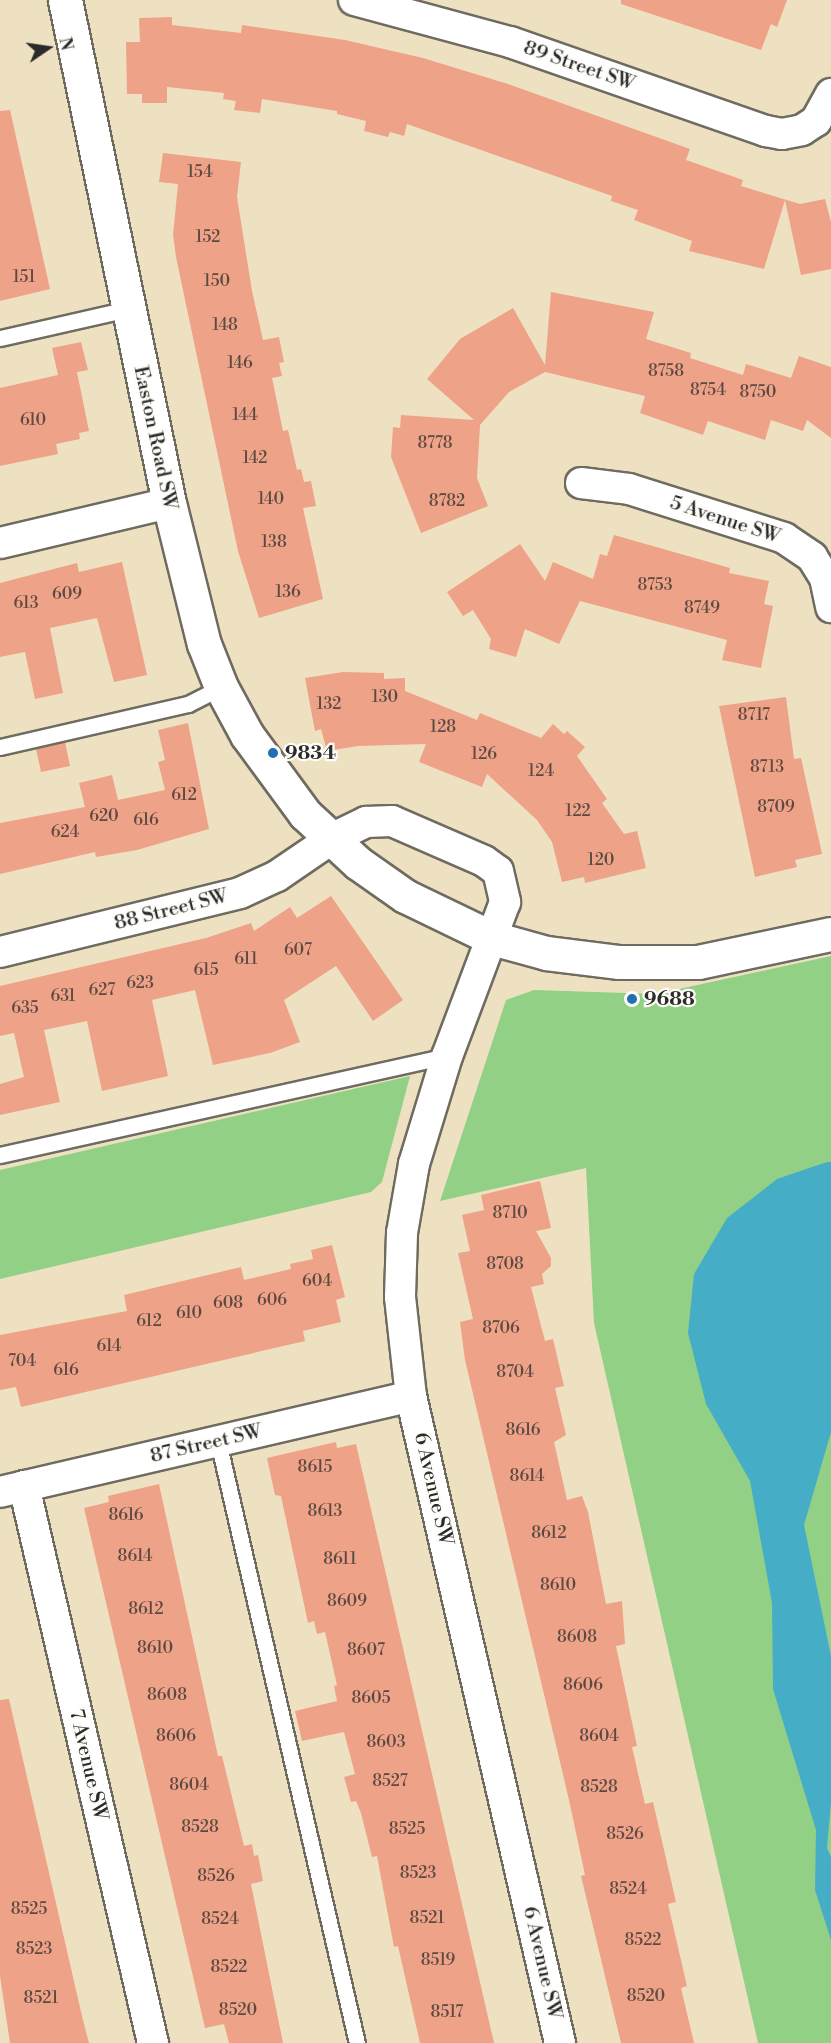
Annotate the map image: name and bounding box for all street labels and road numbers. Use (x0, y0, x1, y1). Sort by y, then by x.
street label: 89 Street SW (520, 36, 638, 96)
street label: Easton Road SW (128, 364, 182, 512)
street label: 5 Avenue SW (667, 491, 783, 549)
street label: 88 Street SW (112, 884, 230, 936)
street label: 87 Street SW (148, 1420, 264, 1468)
street label: 6 Avenue SW (408, 1430, 458, 1548)
street label: 7 Avenue SW (64, 1707, 112, 1823)
street label: 6 Avenue SW (517, 1904, 567, 2022)

